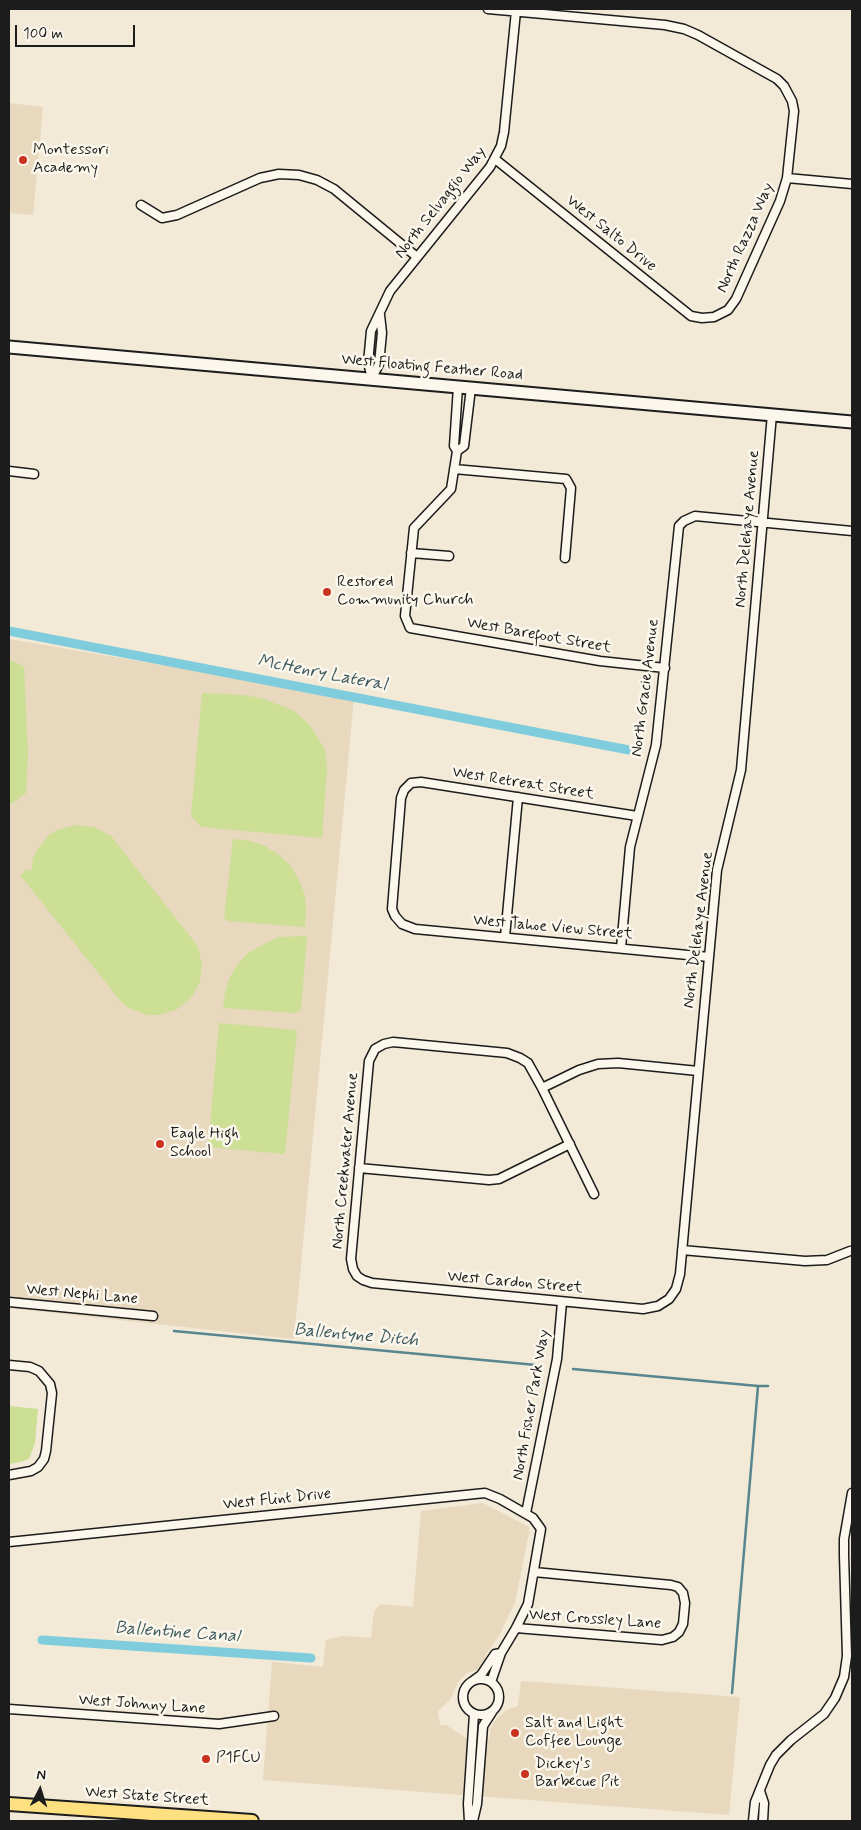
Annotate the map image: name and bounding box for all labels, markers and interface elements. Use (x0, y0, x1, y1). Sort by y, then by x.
scale bar (18, 15, 138, 47)
text: 100 m (23, 24, 63, 44)
place label: Montessori Academy (33, 141, 109, 179)
street label: North Selvaggio Way (391, 143, 491, 263)
marker: Montessori Academy (17, 154, 29, 166)
street label: North Razza Way (713, 180, 779, 296)
street label: West Salto Drive (562, 192, 660, 276)
street label: West Floating Feather Road (340, 350, 524, 386)
street label: North Delehaye Avenue (732, 450, 764, 608)
place label: Restored Community Church (337, 573, 473, 611)
marker: Restored Community Church (321, 586, 333, 598)
street label: West Barefoot Street (465, 614, 613, 658)
street label: North Gracie Avenue (628, 618, 664, 758)
water label: McHenry Lateral (255, 651, 389, 697)
street label: West Retreat Street (451, 763, 595, 805)
street label: North Delehaye Avenue (680, 850, 718, 1010)
street label: West Tahoe View Street (472, 911, 634, 945)
street label: North Creekwater Avenue (329, 1072, 363, 1250)
place label: Eagle High School (170, 1125, 239, 1163)
marker: Eagle High School (154, 1138, 166, 1150)
street label: West Cardon Street (446, 1268, 584, 1298)
street label: West Nephi Lane (25, 1281, 139, 1309)
water label: Ballentyne Ditch (293, 1320, 419, 1352)
street label: North Fisher Park Way (509, 1328, 555, 1482)
street label: West Flint Drive (222, 1485, 332, 1515)
street label: West Crossley Lane (528, 1606, 662, 1634)
water label: Ballentine Canal (114, 1618, 240, 1648)
street label: West Johnny Lane (78, 1691, 206, 1719)
place label: Salt and Light Coffee Lounge (525, 1714, 624, 1752)
marker: Salt and Light Coffee Lounge (509, 1727, 521, 1739)
place label: P1FCU (216, 1749, 261, 1769)
marker: P1FCU (200, 1753, 212, 1765)
place label: Dickey's Barbecue Pit (535, 1755, 619, 1793)
north arrow (15, 1765, 65, 1815)
text: N (36, 1766, 47, 1784)
marker: Dickey's Barbecue Pit (519, 1768, 531, 1780)
street label: West State Street (84, 1783, 210, 1811)

